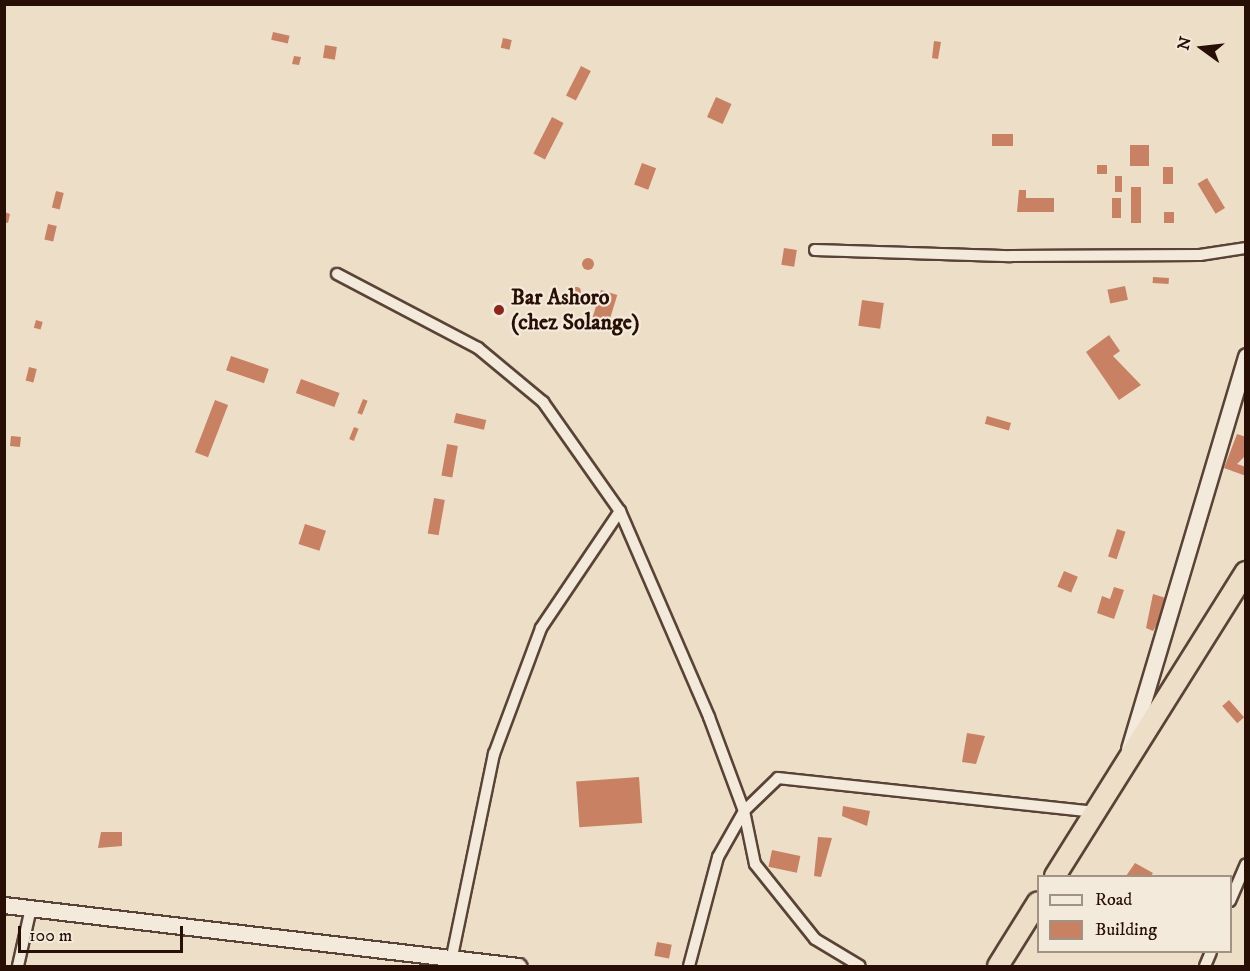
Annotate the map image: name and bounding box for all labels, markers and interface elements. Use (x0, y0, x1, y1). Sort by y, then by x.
north arrow (1172, 18, 1232, 78)
text: N (1173, 34, 1196, 52)
place label: Bar Ashoro (chez Solange) (511, 284, 639, 336)
marker: Bar Ashoro (chez Solange) (492, 303, 506, 317)
legend (1037, 875, 1232, 953)
text: Road (1095, 889, 1132, 911)
scale bar (21, 914, 186, 952)
text: Building (1095, 919, 1157, 941)
text: 100 m (29, 925, 72, 947)

